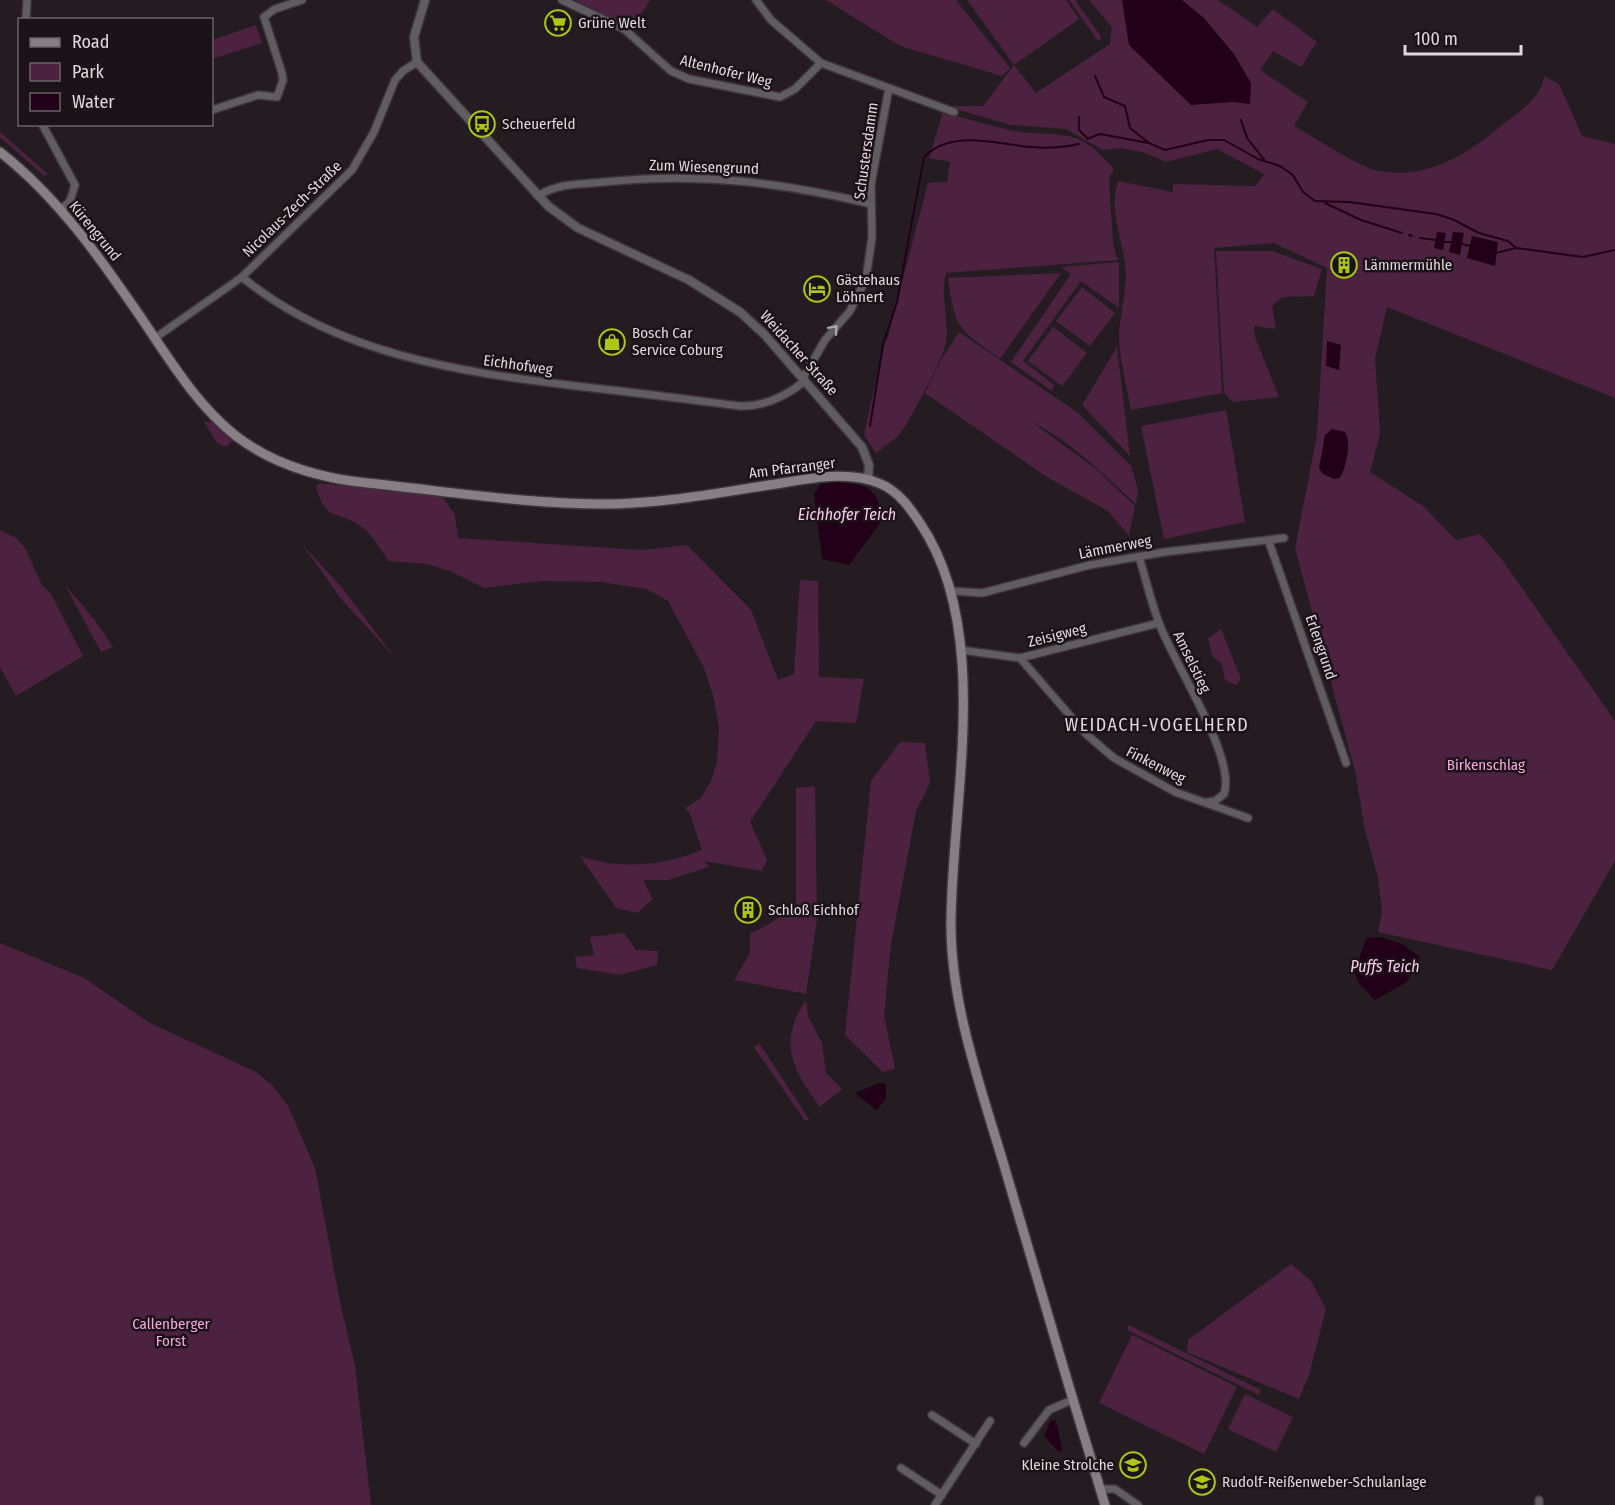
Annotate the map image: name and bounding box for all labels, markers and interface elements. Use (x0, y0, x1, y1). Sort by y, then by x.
supermarket icon: Grüne Welt (543, 8, 573, 38)
place label: Grüne Welt (578, 14, 646, 32)
legend (18, 18, 213, 126)
scale bar (1405, 18, 1520, 56)
text: 100 m (1414, 28, 1458, 50)
text: Road (72, 31, 109, 53)
street label: Altenhofer Weg (678, 51, 774, 91)
text: Park (72, 61, 105, 83)
text: Water (72, 91, 115, 113)
street label: Schustersdamm (850, 101, 882, 201)
bus stop icon: Scheuerfeld (467, 109, 497, 139)
place label: Scheuerfeld (502, 115, 575, 133)
street label: Zum Wiesengrund (649, 156, 759, 178)
street label: Nicolaus-Zech-Straße (239, 157, 345, 261)
street label: Kürengrund (65, 197, 125, 265)
building icon: Lämmermühle (1329, 250, 1359, 280)
place label: Lämmermühle (1364, 256, 1452, 274)
place label: Gästehaus Löhnert (836, 271, 900, 306)
hotel icon: Gästehaus Löhnert (802, 274, 832, 304)
street label: Weidacher Straße (756, 307, 842, 399)
place label: Bosch Car Service Coburg (632, 324, 723, 359)
one-way arrow (827, 325, 838, 336)
shop icon: Bosch Car Service Coburg (597, 327, 627, 357)
street label: Eichhofweg (482, 351, 554, 379)
street label: Am Pfarranger (748, 454, 837, 482)
water label: Eichhofer Teich (798, 505, 896, 524)
street label: Lämmerweg (1077, 531, 1153, 563)
street label: Erlengrund (1302, 612, 1340, 682)
street label: Zeisigweg (1026, 619, 1088, 651)
street label: Amselstieg (1169, 628, 1215, 696)
district label: WEIDACH-VOGELHERD (1065, 714, 1249, 736)
street label: Finkenweg (1123, 742, 1189, 788)
park label: Birkenschlag (1447, 756, 1525, 774)
building icon: Schloß Eichhof (733, 895, 763, 925)
place label: Schloß Eichhof (768, 901, 860, 919)
water label: Puffs Teich (1350, 957, 1420, 976)
park label: Callenberger Forst (132, 1315, 211, 1350)
school or university icon: Kleine Strolche (1118, 1450, 1148, 1480)
place label: Kleine Strolche (1021, 1456, 1114, 1474)
school or university icon: Rudolf-Reißenweber-Schulanlage (1187, 1467, 1217, 1497)
place label: Rudolf-Reißenweber-Schulanlage (1222, 1473, 1427, 1491)

